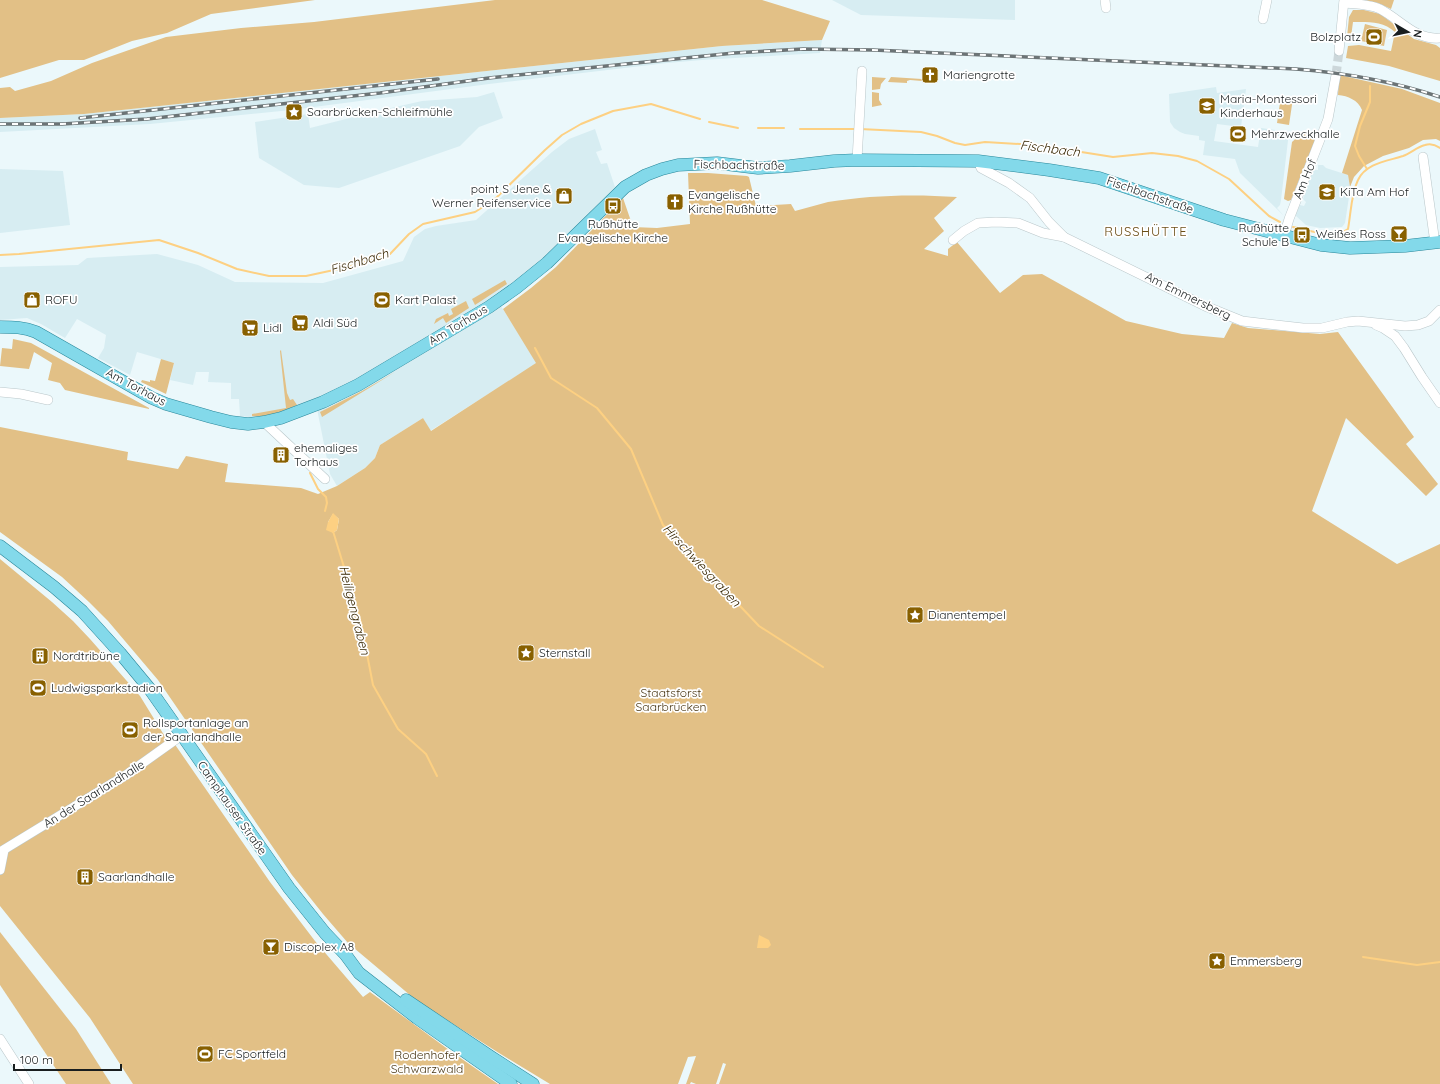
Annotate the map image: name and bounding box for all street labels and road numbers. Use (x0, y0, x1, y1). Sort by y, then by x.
street label: Fischbachstraße (693, 156, 785, 173)
street label: Am Hof (1290, 156, 1320, 201)
street label: Fischbachstraße (1105, 173, 1196, 217)
street label: Am Emmersberg (1143, 268, 1234, 323)
street label: Am Torhaus (426, 301, 490, 348)
street label: Am Torhaus (104, 364, 169, 409)
street label: An der Saarlandhalle (40, 756, 147, 831)
street label: Camphauser Straße (194, 758, 271, 858)

